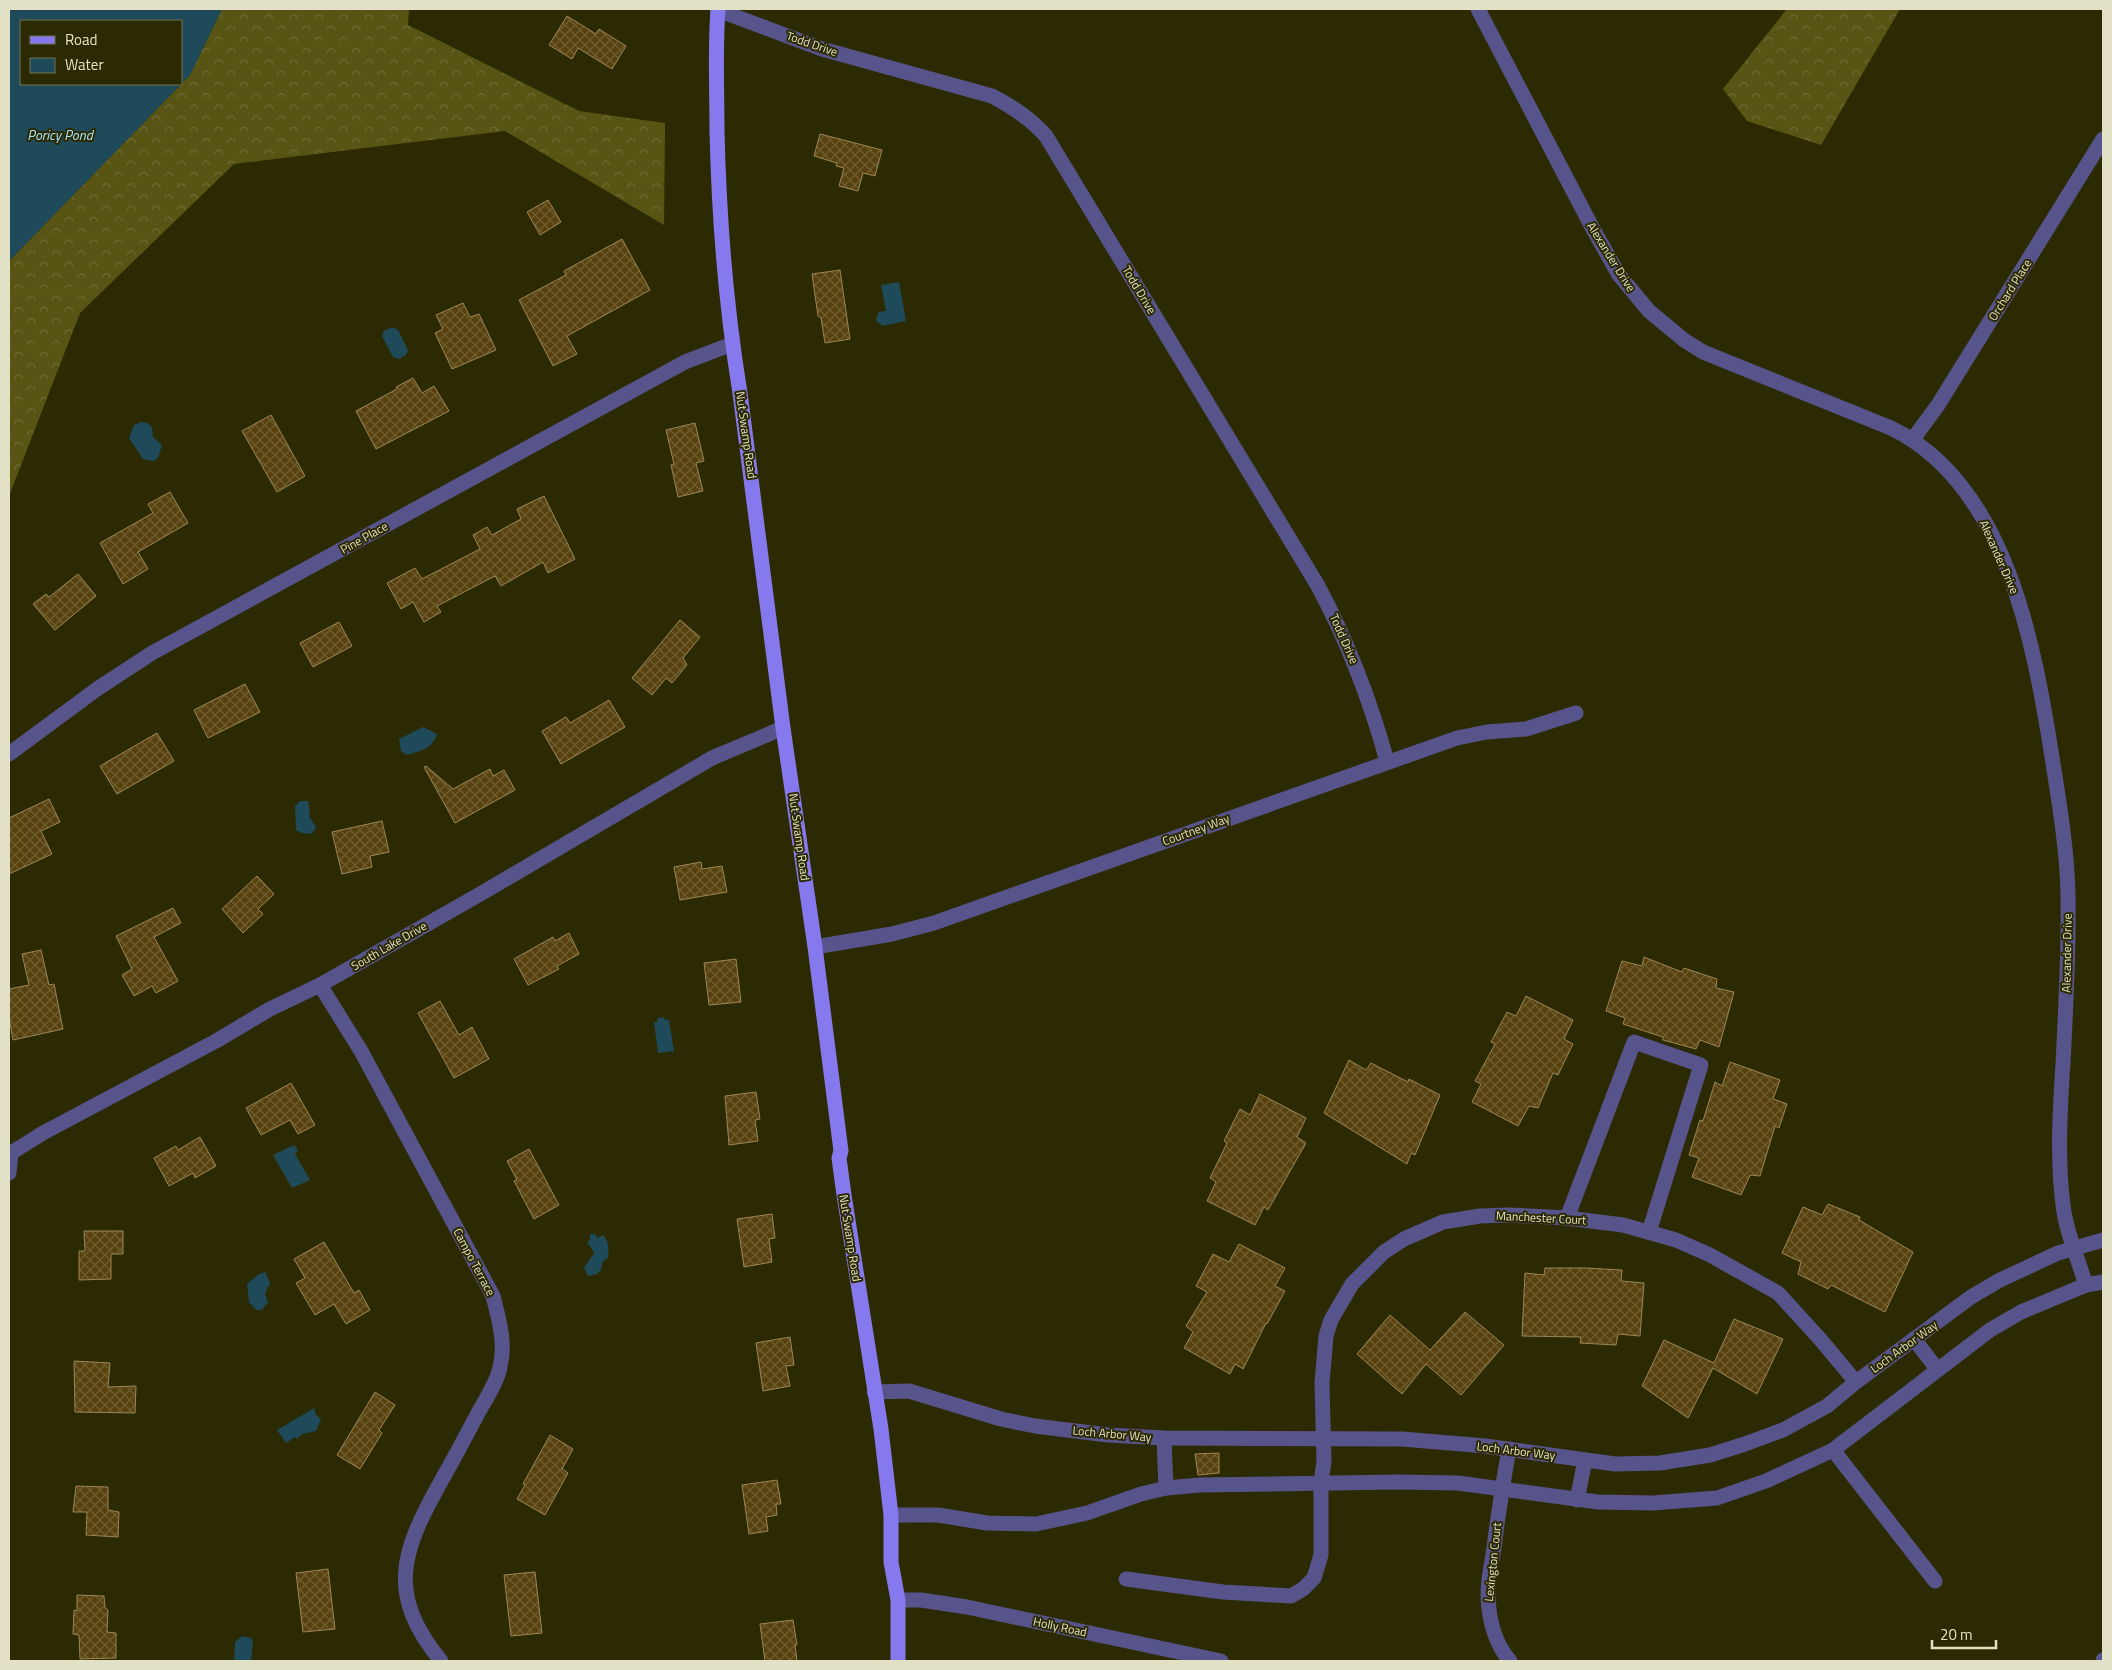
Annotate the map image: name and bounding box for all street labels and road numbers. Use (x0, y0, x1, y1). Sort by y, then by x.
street label: Todd Drive (784, 26, 840, 61)
street label: Alexander Drive (1582, 218, 1640, 295)
street label: Orchard Place (1983, 255, 2036, 324)
street label: Todd Drive (1118, 262, 1161, 317)
street label: Nut Swamp Road (731, 390, 762, 480)
street label: Pine Place (336, 517, 391, 558)
street label: Alexander Drive (1975, 517, 2024, 597)
street label: Todd Drive (1325, 611, 1364, 667)
street label: Nut Swamp Road (784, 792, 815, 882)
street label: Courtney Way (1159, 808, 1232, 851)
street label: Alexander Drive (2056, 913, 2077, 993)
street label: South Lake Drive (347, 916, 430, 975)
street label: Nut Swamp Road (834, 1193, 867, 1283)
street label: Manchester Court (1495, 1206, 1587, 1229)
street label: Campo Terrace (449, 1224, 500, 1299)
street label: Loch Arbor Way (1866, 1315, 1942, 1378)
street label: Loch Arbor Way (1072, 1421, 1153, 1446)
street label: Loch Arbor Way (1476, 1436, 1557, 1465)
street label: Lexington Court (1479, 1521, 1506, 1602)
street label: Holly Road (1032, 1612, 1089, 1641)

